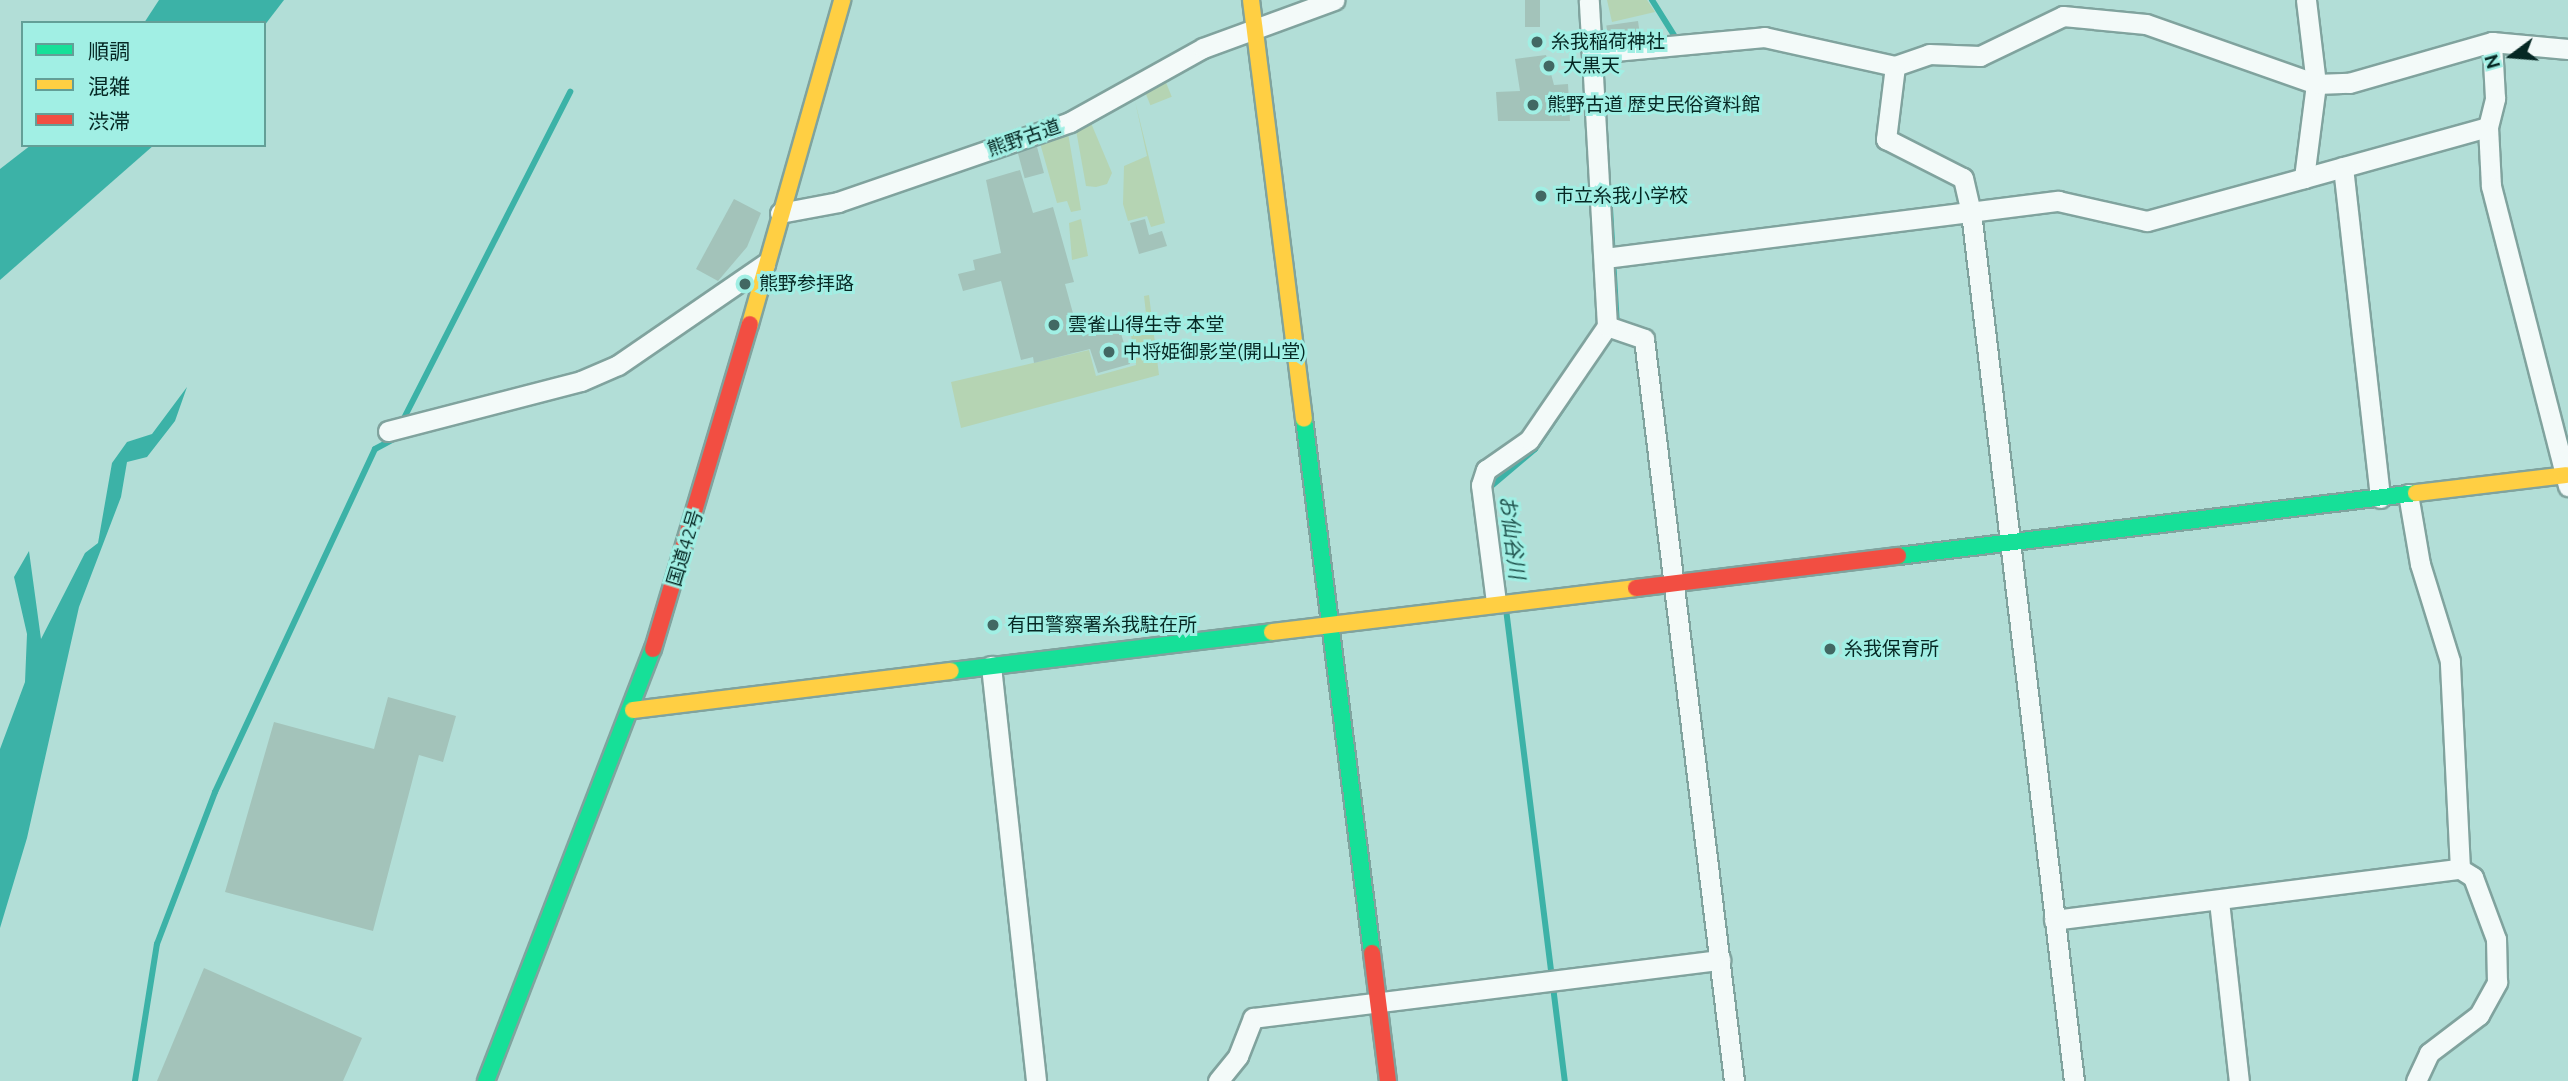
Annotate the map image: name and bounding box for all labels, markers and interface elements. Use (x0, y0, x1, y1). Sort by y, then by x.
legend (21, 21, 266, 147)
north arrow (2477, 21, 2547, 91)
place label: 糸我稲荷神社 (1551, 31, 1665, 53)
marker: 糸我稲荷神社 (1529, 34, 1545, 50)
text: 順調 (88, 39, 130, 63)
text: N (2479, 52, 2504, 72)
place label: 大黒天 (1563, 55, 1620, 77)
marker: 大黒天 (1541, 58, 1557, 74)
text: 混雑 (88, 74, 130, 98)
place label: 熊野古道 歴史民俗資料館 (1547, 94, 1760, 116)
marker: 熊野古道 歴史民俗資料館 (1525, 97, 1541, 113)
text: 渋滞 (88, 109, 130, 133)
street label: 熊野古道 (984, 115, 1064, 161)
place label: 市立糸我小学校 (1555, 185, 1688, 207)
marker: 市立糸我小学校 (1533, 188, 1549, 204)
place label: 熊野参拝路 (759, 273, 854, 295)
marker: 熊野参拝路 (737, 276, 753, 292)
place label: 雲雀山得生寺 本堂 (1068, 314, 1224, 336)
marker: 雲雀山得生寺 本堂 (1046, 317, 1062, 333)
place label: 中将姫御影堂(開山堂) (1123, 341, 1306, 363)
marker: 中将姫御影堂(開山堂) (1101, 344, 1117, 360)
water label: お仙谷川 (1495, 494, 1531, 580)
street label: 国道42号 (663, 507, 707, 589)
place label: 有田警察署糸我駐在所 (1007, 614, 1197, 636)
marker: 有田警察署糸我駐在所 (985, 617, 1001, 633)
place label: 糸我保育所 (1844, 638, 1939, 660)
marker: 糸我保育所 (1822, 641, 1838, 657)

